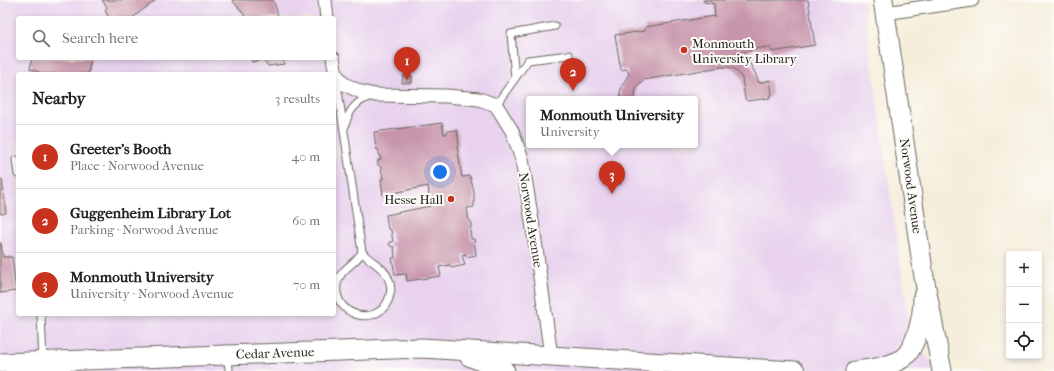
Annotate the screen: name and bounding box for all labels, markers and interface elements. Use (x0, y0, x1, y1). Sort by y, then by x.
search box (16, 16, 336, 60)
icon: search (30, 27, 52, 49)
text: Search here (62, 29, 138, 47)
place label: Monmouth University Library (692, 36, 798, 66)
marker: Monmouth University Library (679, 45, 689, 55)
pin: 1 (394, 47, 420, 80)
pin: 2 (560, 58, 586, 91)
text: Nearby (32, 88, 86, 108)
text: 3 results (275, 91, 320, 106)
popup (526, 96, 698, 148)
text: Monmouth University (540, 106, 684, 124)
text: University (540, 124, 600, 139)
street label: Norwood Avenue (897, 137, 925, 235)
text: Greeter’s Booth (70, 140, 171, 158)
text: 1 (43, 149, 47, 164)
text: 40 m (292, 149, 320, 164)
text: Place · Norwood Avenue (70, 158, 204, 173)
pin: 3 (599, 161, 625, 194)
your location (430, 162, 450, 182)
street label: Norwood Avenue (516, 171, 546, 269)
place label: Hesse Hall (384, 192, 443, 207)
marker: Hesse Hall (446, 194, 456, 204)
text: Guggenheim Library Lot (70, 204, 231, 222)
text: 2 (42, 213, 48, 228)
text: 60 m (292, 213, 320, 228)
text: Parking · Norwood Avenue (70, 222, 219, 237)
map controls (1006, 251, 1042, 359)
button: + (1006, 251, 1042, 287)
text: Monmouth University (70, 268, 214, 286)
text: 3 (42, 277, 48, 292)
text: 70 m (293, 277, 320, 292)
text: University · Norwood Avenue (70, 286, 234, 301)
button: − (1006, 287, 1042, 323)
button: locate (1006, 323, 1042, 359)
street label: Cedar Avenue (235, 344, 315, 362)

